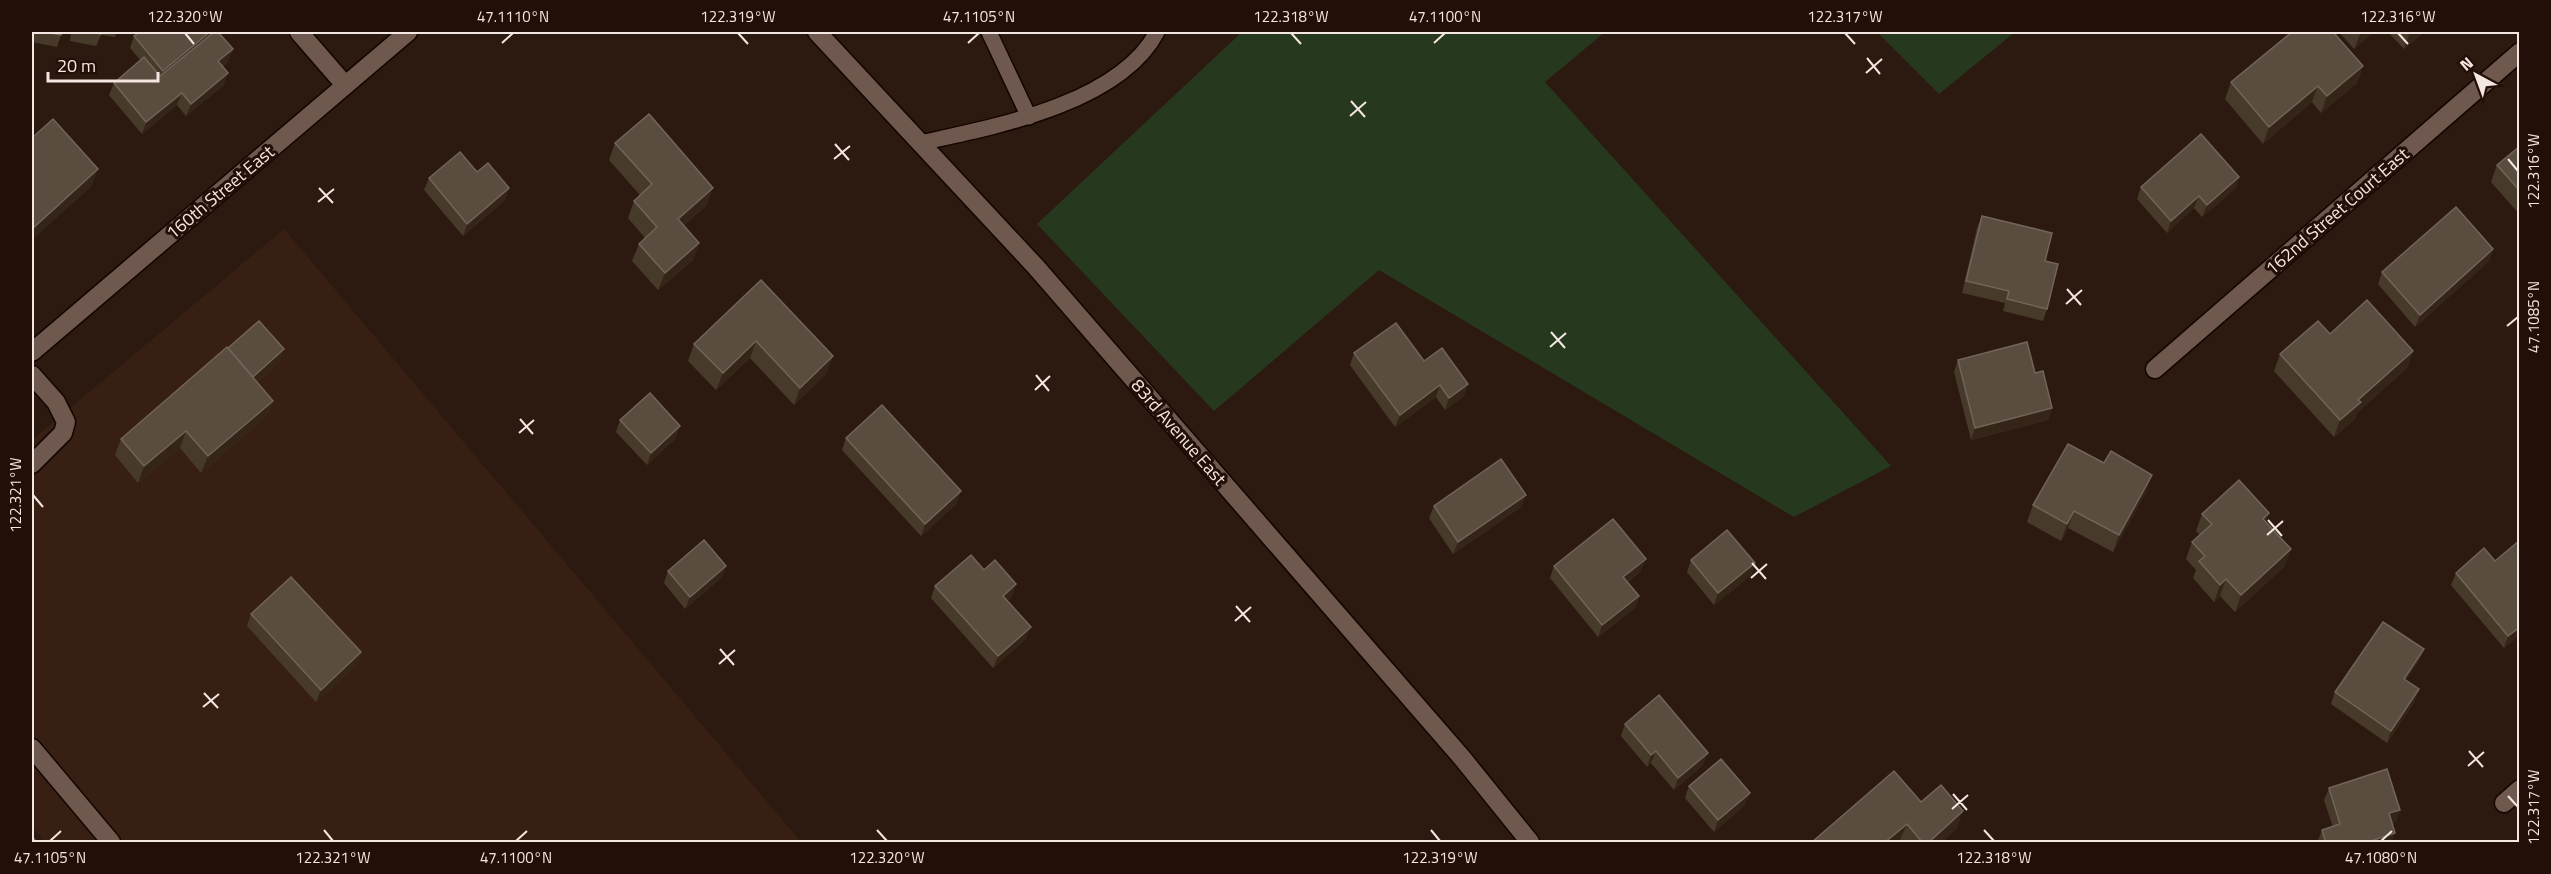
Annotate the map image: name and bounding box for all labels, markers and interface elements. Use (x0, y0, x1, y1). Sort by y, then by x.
text: 122.320°W (147, 5, 223, 28)
text: 47.1110°N (477, 5, 549, 28)
text: 122.319°W (700, 5, 776, 28)
text: 47.1105°N (943, 5, 1015, 28)
text: 122.318°W (1253, 5, 1329, 28)
text: 47.1100°N (1409, 5, 1481, 28)
text: 122.317°W (1807, 5, 1883, 28)
text: 122.316°W (2360, 5, 2436, 28)
scale bar (48, 45, 158, 83)
north arrow (2446, 45, 2506, 105)
text: N (2454, 51, 2478, 76)
text: 20 m (57, 52, 96, 79)
text: 122.316°W (2522, 133, 2545, 209)
street label: 160th Street East (160, 138, 281, 245)
street label: 162nd Street Court East (2259, 140, 2415, 281)
text: 47.1085°N (2522, 281, 2545, 353)
street label: 83rd Avenue East (1125, 373, 1233, 492)
text: 122.321°W (4, 457, 27, 533)
text: 122.317°W (2522, 769, 2545, 845)
text: 47.1105°N (14, 846, 86, 869)
text: 122.321°W (295, 846, 371, 869)
text: 47.1100°N (480, 846, 552, 869)
text: 122.320°W (849, 846, 925, 869)
text: 122.319°W (1402, 846, 1478, 869)
text: 122.318°W (1956, 846, 2032, 869)
text: 47.1080°N (2345, 846, 2417, 869)

